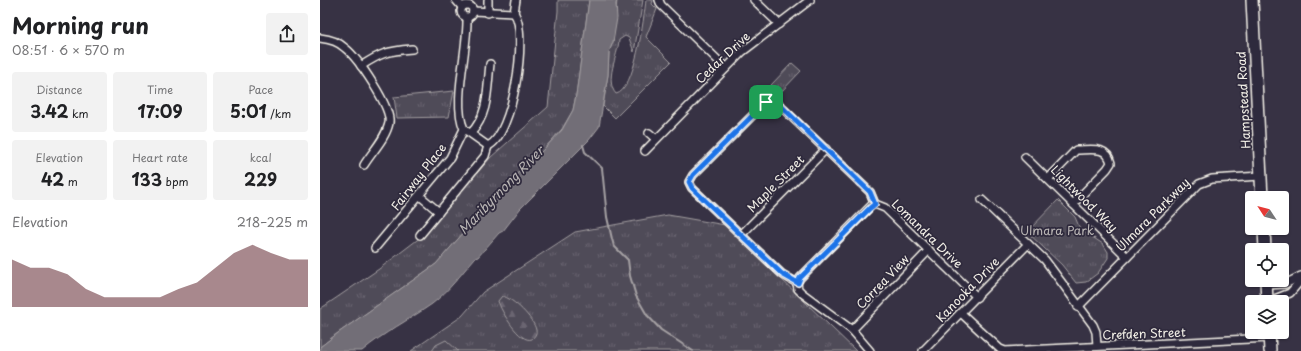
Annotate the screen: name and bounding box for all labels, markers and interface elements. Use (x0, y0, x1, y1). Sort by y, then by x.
text: Morning run (12, 8, 149, 41)
button: share (266, 13, 308, 55)
street label: Cedar Drive (691, 27, 754, 87)
text: 08:51 · 6 × 570 m (12, 40, 125, 59)
street label: Hampstead Road (1231, 51, 1255, 149)
text: Distance (36, 81, 82, 98)
text: Time (147, 81, 173, 98)
text: Pace (248, 81, 273, 98)
pin (749, 85, 783, 119)
icon: arrive (755, 91, 777, 113)
text: 3.42 (30, 98, 68, 124)
text: 17:09 (137, 98, 183, 124)
text: 5:01 (230, 98, 267, 124)
text: km (68, 105, 88, 122)
text: /km (267, 105, 291, 122)
street label: Fairway Place (386, 139, 451, 214)
water label: Maribyrnong River (454, 140, 549, 238)
text: Elevation (36, 149, 83, 166)
text: Heart rate (132, 149, 188, 166)
text: kcal (250, 149, 272, 166)
street label: Maple Street (743, 151, 808, 216)
street label: Lightwood Way (1047, 161, 1122, 236)
text: 42 (41, 166, 64, 192)
text: 133 (131, 166, 162, 192)
text: 229 (244, 166, 277, 192)
text: m (64, 173, 78, 190)
text: bpm (162, 173, 189, 190)
street label: Ulmara Parkway (1111, 173, 1193, 255)
north arrow (1245, 191, 1289, 235)
map controls (1245, 191, 1289, 339)
street label: Lomandra Drive (888, 195, 968, 272)
text: Elevation (12, 212, 68, 231)
text: 218–225 m (237, 212, 308, 231)
park label: Ulmara Park (1020, 221, 1094, 239)
button: locate (1245, 243, 1289, 287)
street label: Correa View (852, 250, 913, 313)
street label: Kanooka Drive (932, 253, 1003, 326)
button: layers (1245, 295, 1289, 339)
street label: Crefden Street (1102, 323, 1186, 343)

